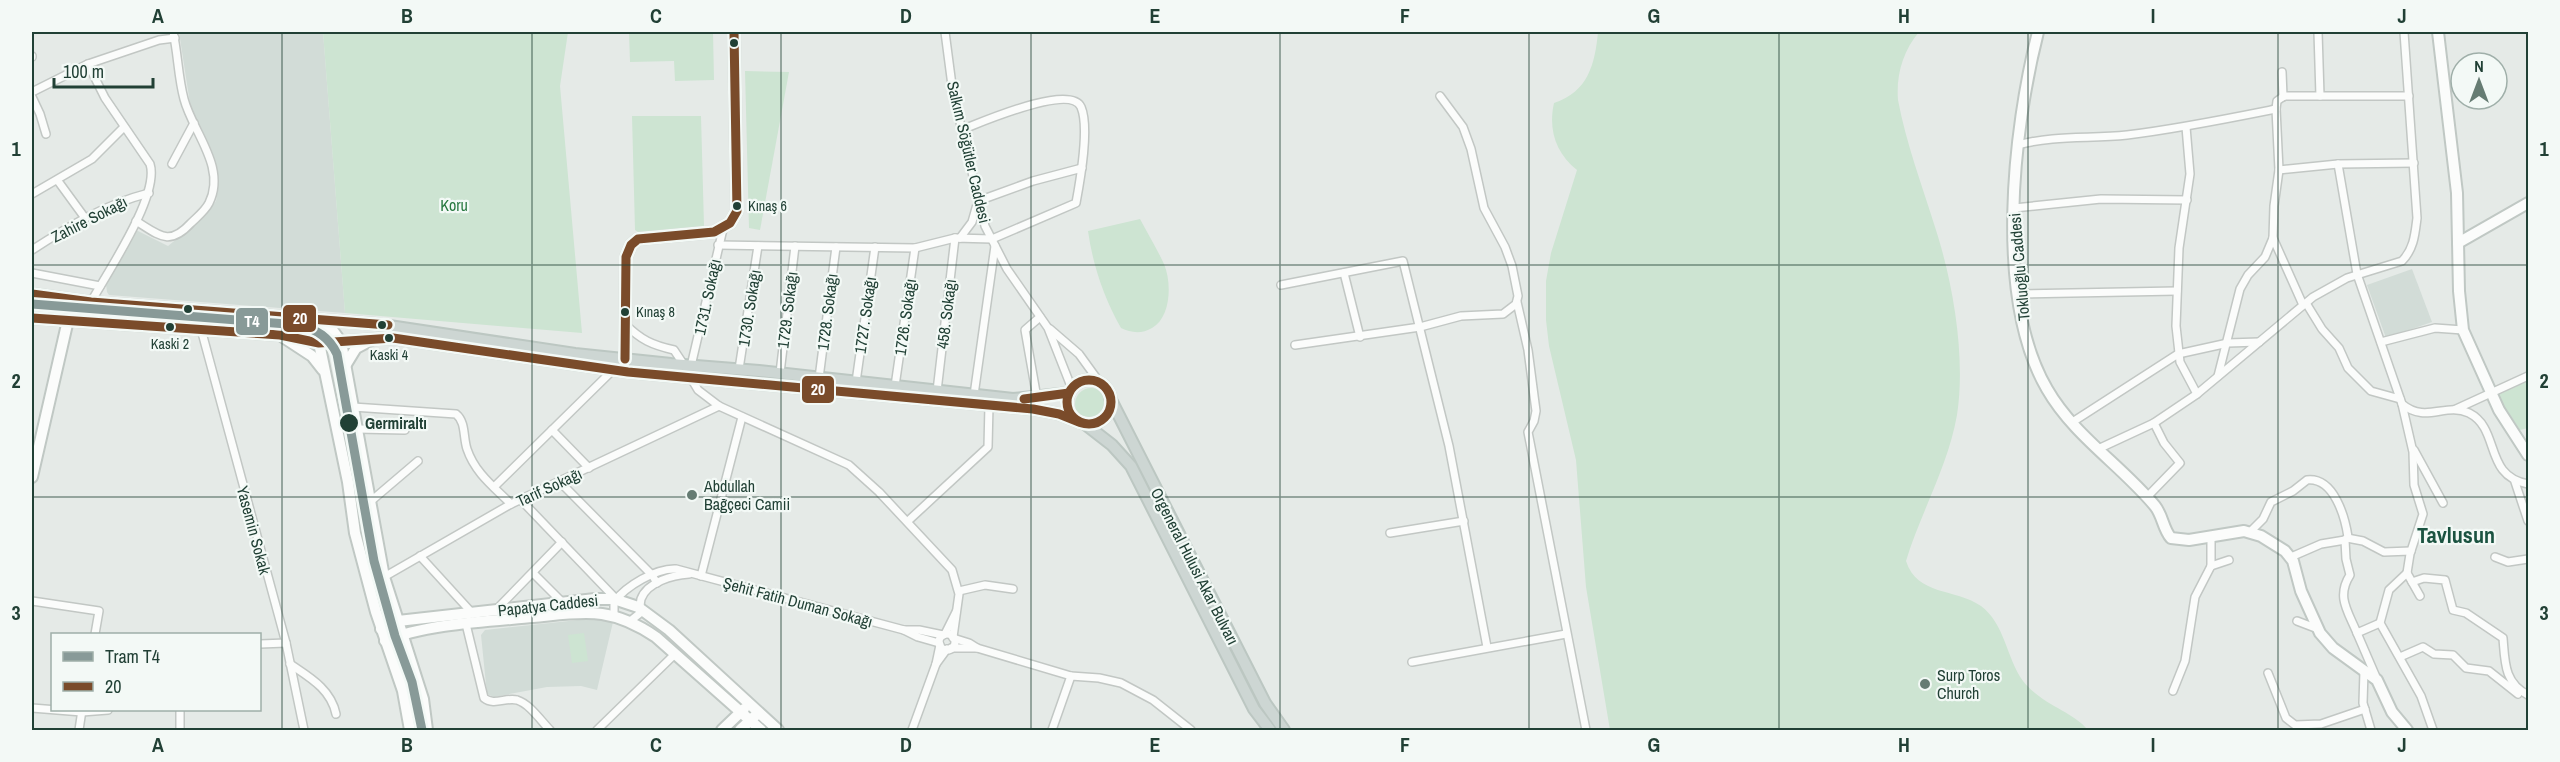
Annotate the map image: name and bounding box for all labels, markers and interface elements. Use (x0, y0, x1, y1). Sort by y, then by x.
text: A (152, 2, 164, 29)
text: B (401, 2, 413, 29)
text: C (650, 2, 662, 29)
text: D (900, 2, 912, 29)
text: E (1150, 2, 1161, 29)
text: F (1400, 2, 1410, 29)
text: G (1648, 2, 1660, 29)
text: H (1898, 2, 1910, 29)
text: I (2151, 2, 2155, 29)
text: J (2397, 2, 2407, 29)
unlabelled marker (728, 37, 740, 49)
scale bar (54, 51, 153, 89)
north arrow (2449, 51, 2509, 111)
text: N (2474, 55, 2484, 77)
text: 100 m (63, 59, 104, 84)
street label: Salkım Söğütler Caddesi (942, 79, 996, 225)
text: 1 (11, 135, 21, 162)
text: 1 (2539, 135, 2549, 162)
street label: Zahire Sokağı (47, 190, 131, 248)
park label: Koru (440, 194, 468, 216)
place label: Kınaş 6 (748, 197, 787, 215)
marker: Kınaş 6 (731, 200, 743, 212)
street label: Tokluoğlu Caddesi (2003, 212, 2035, 322)
street label: 1731. Sokağı (688, 257, 726, 337)
street label: 1730. Sokağı (732, 268, 766, 348)
street label: 1729. Sokağı (771, 270, 803, 350)
street label: 1728. Sokağı (811, 272, 843, 352)
street label: 1727. Sokağı (849, 275, 881, 355)
street label: 1726. Sokağı (889, 277, 921, 357)
street label: 458. Sokağı (931, 278, 961, 350)
unlabelled marker (182, 303, 194, 315)
place label: Kınaş 8 (636, 303, 675, 321)
line badge: 20 (282, 304, 317, 333)
marker: Kınaş 8 (619, 306, 631, 318)
line badge: T4 (235, 307, 269, 336)
text: 20 (293, 307, 307, 329)
text: T4 (244, 310, 260, 332)
unlabelled marker (376, 319, 388, 331)
marker: Kaski 2 (164, 321, 176, 333)
marker: Kaski 4 (383, 332, 395, 344)
place label: Kaski 2 (151, 335, 189, 353)
place label: Kaski 4 (370, 346, 409, 364)
text: 2 (11, 367, 21, 394)
text: 2 (2539, 367, 2549, 394)
line badge: 20 (801, 375, 835, 404)
text: 20 (811, 378, 825, 400)
marker: Germiraltı (338, 412, 360, 434)
place label: Germiraltı (365, 412, 427, 434)
street label: Tarif Sokağı (513, 462, 585, 512)
place label: Abdullah Bağçeci Camii (703, 475, 790, 515)
street label: Yasemin Sokak (232, 483, 277, 577)
street label: Orgeneral Hulusi Akar Bulvarı (1146, 484, 1244, 648)
marker: Abdullah Bağçeci Camii (685, 488, 699, 502)
district label: Tavlusun (2417, 520, 2495, 550)
street label: Şehit Fatih Duman Sokağı (721, 571, 875, 633)
street label: Papatya Caddesi (497, 589, 599, 621)
text: 3 (11, 599, 21, 626)
text: 3 (2539, 599, 2549, 626)
legend (51, 633, 261, 711)
text: Tram T4 (105, 644, 160, 669)
place label: Surp Toros Church (1937, 664, 2000, 704)
text: 20 (105, 674, 121, 699)
marker: Surp Toros Church (1918, 677, 1932, 691)
text: A (152, 731, 164, 758)
text: B (401, 731, 413, 758)
text: C (650, 731, 662, 758)
text: D (900, 731, 912, 758)
text: E (1150, 731, 1161, 758)
text: F (1400, 731, 1410, 758)
text: G (1648, 731, 1660, 758)
text: H (1898, 731, 1910, 758)
text: I (2151, 731, 2155, 758)
text: J (2397, 731, 2407, 758)

